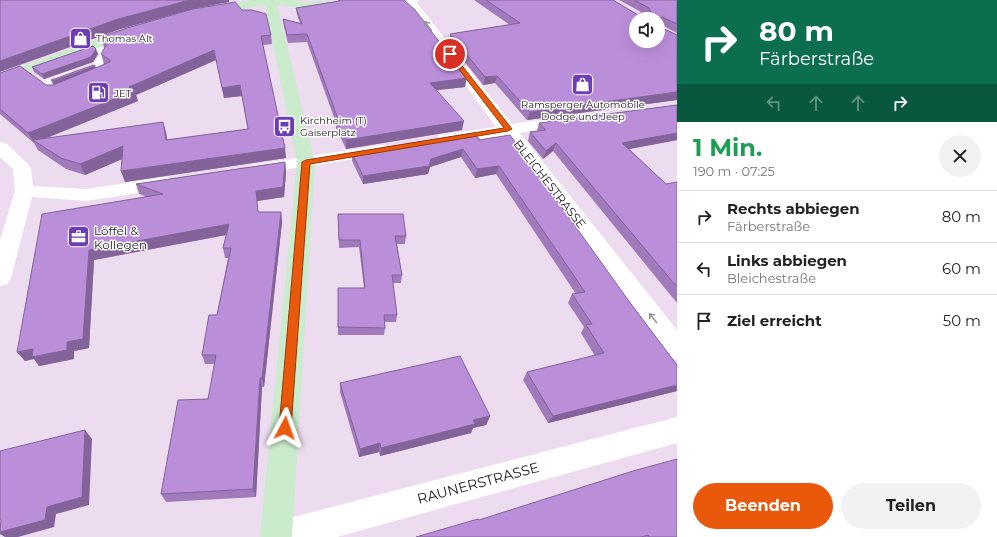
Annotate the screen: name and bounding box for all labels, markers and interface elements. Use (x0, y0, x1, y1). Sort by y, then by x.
map controls (629, 12, 665, 48)
button: sound (629, 12, 665, 48)
text: 80 m (759, 14, 834, 48)
icon: right (693, 16, 745, 68)
one-way arrow (424, 21, 433, 32)
shop icon: Thomas Alt (68, 25, 94, 51)
place label: Thomas Alt (96, 32, 153, 45)
pin (433, 37, 467, 71)
icon: arrive (439, 43, 461, 65)
text: Färberstraße (759, 48, 874, 70)
shop icon: Ramsperger Automobile Dodge und Jeep (570, 71, 596, 97)
fuel station icon: JET (86, 80, 112, 106)
place label: JET (113, 87, 132, 100)
icon: left (763, 92, 785, 114)
icon: ahead (805, 92, 827, 114)
icon: ahead (847, 92, 869, 114)
icon: right (889, 92, 911, 114)
place label: Ramsperger Automobile Dodge und Jeep (521, 98, 645, 123)
bus stop icon: Kirchheim (T) Gaiserplatz (272, 113, 298, 139)
place label: Kirchheim (T) Gaiserplatz (300, 114, 367, 139)
text: 1 Min. (693, 133, 762, 162)
button: close (939, 135, 981, 177)
street label: BLEICHESTRASSE (511, 137, 589, 231)
text: 190 m · 07:25 (693, 163, 775, 179)
text: Rechts abbiegen (727, 199, 860, 218)
icon: right (693, 206, 715, 228)
text: 80 m (942, 207, 981, 226)
text: Färberstraße (727, 218, 810, 234)
place label: Löffel & Kollegen (94, 223, 147, 252)
office icon: Löffel & Kollegen (65, 224, 91, 250)
text: Links abbiegen (727, 251, 847, 270)
icon: left (693, 258, 715, 280)
text: 60 m (942, 259, 981, 278)
text: Bleichestraße (727, 270, 816, 286)
icon: arrive (693, 310, 715, 332)
text: Ziel erreicht (727, 311, 822, 330)
text: 50 m (943, 311, 981, 330)
one-way arrow (649, 312, 658, 323)
position arrow (264, 407, 306, 449)
street label: RAUNERSTRASSE (415, 458, 541, 508)
button: Beenden (693, 483, 833, 529)
button: Teilen (841, 483, 981, 529)

